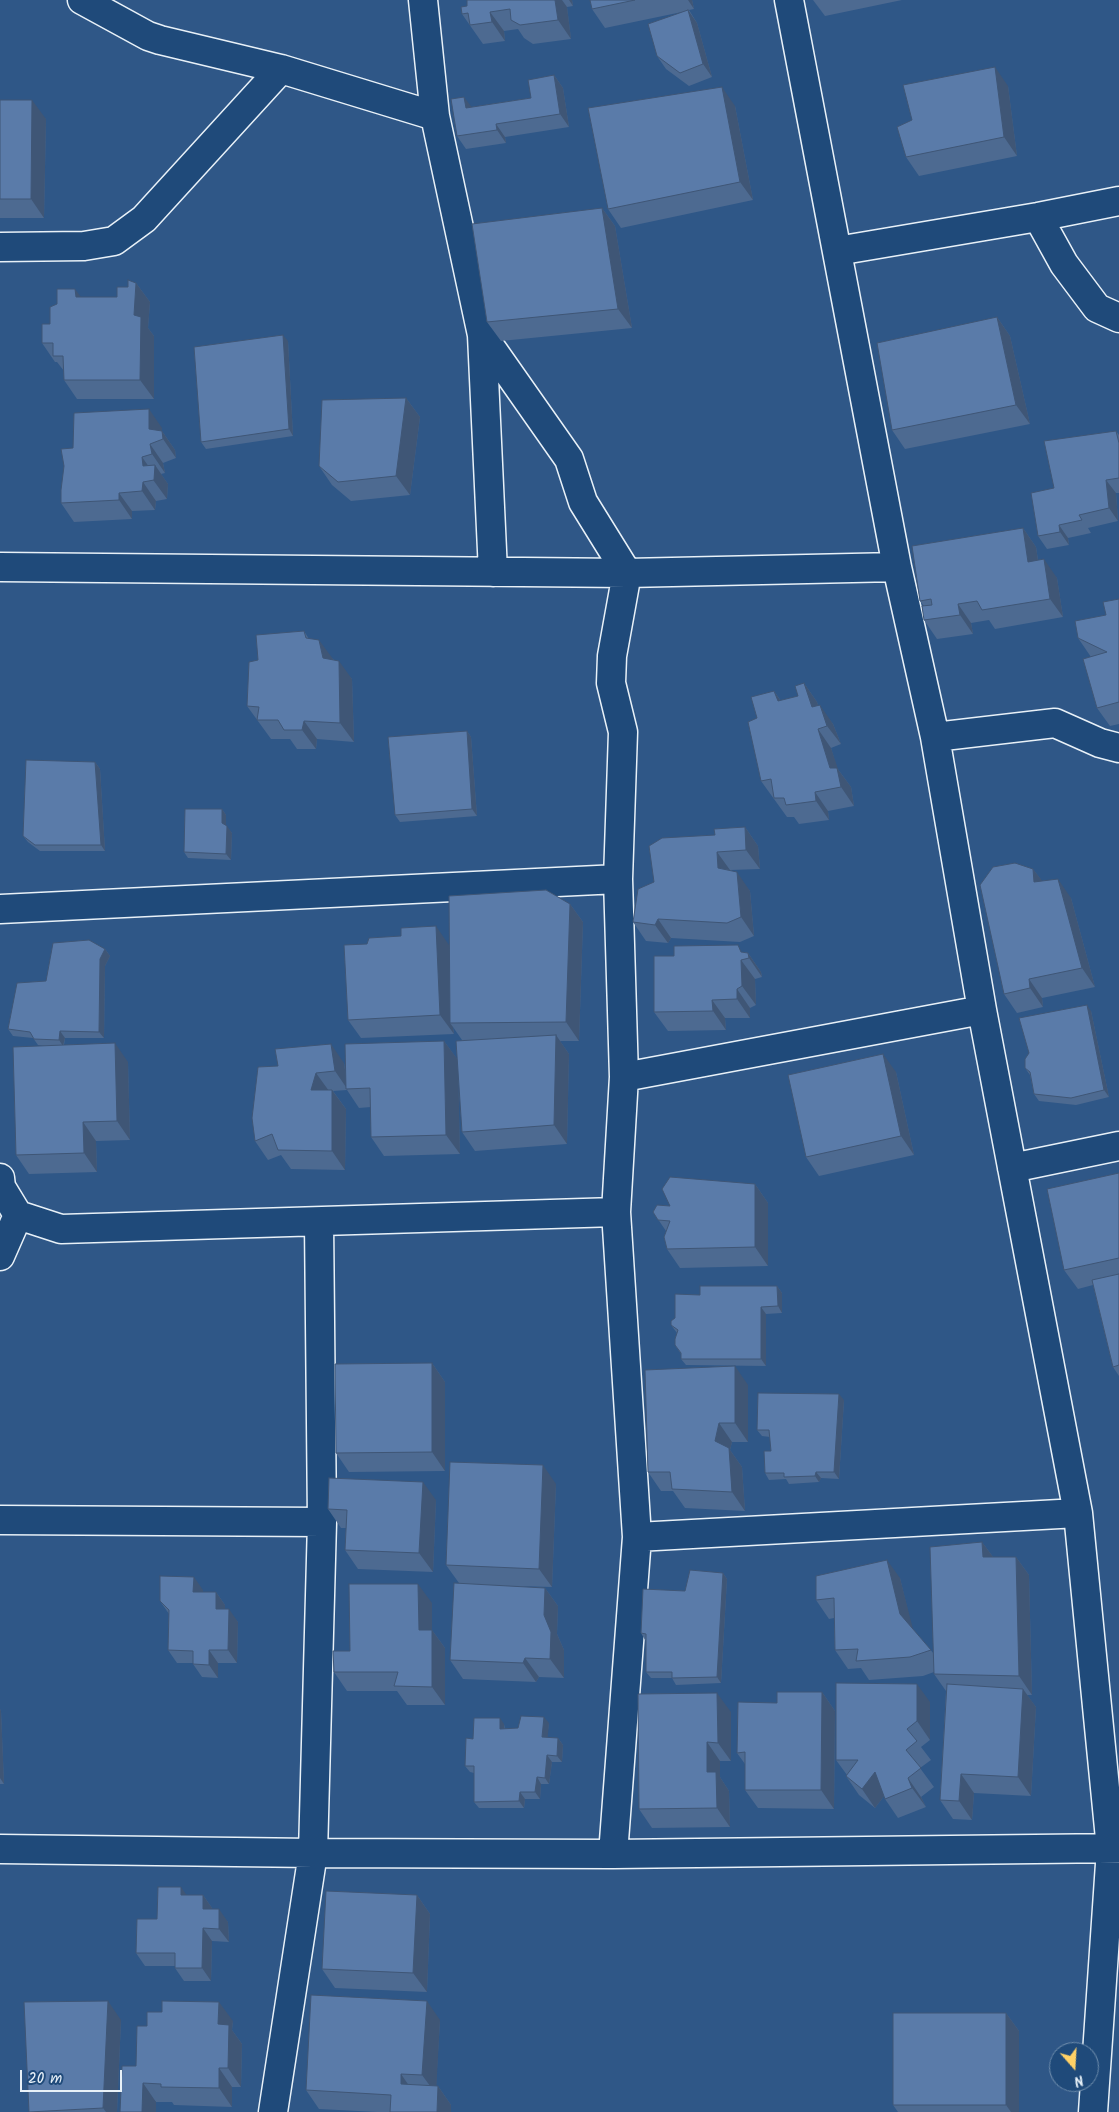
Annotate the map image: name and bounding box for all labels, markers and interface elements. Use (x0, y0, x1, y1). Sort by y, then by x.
north arrow (1049, 2042, 1099, 2092)
scale bar (22, 2060, 125, 2092)
text: 20 m (28, 2067, 62, 2091)
text: N (1071, 2068, 1086, 2092)

